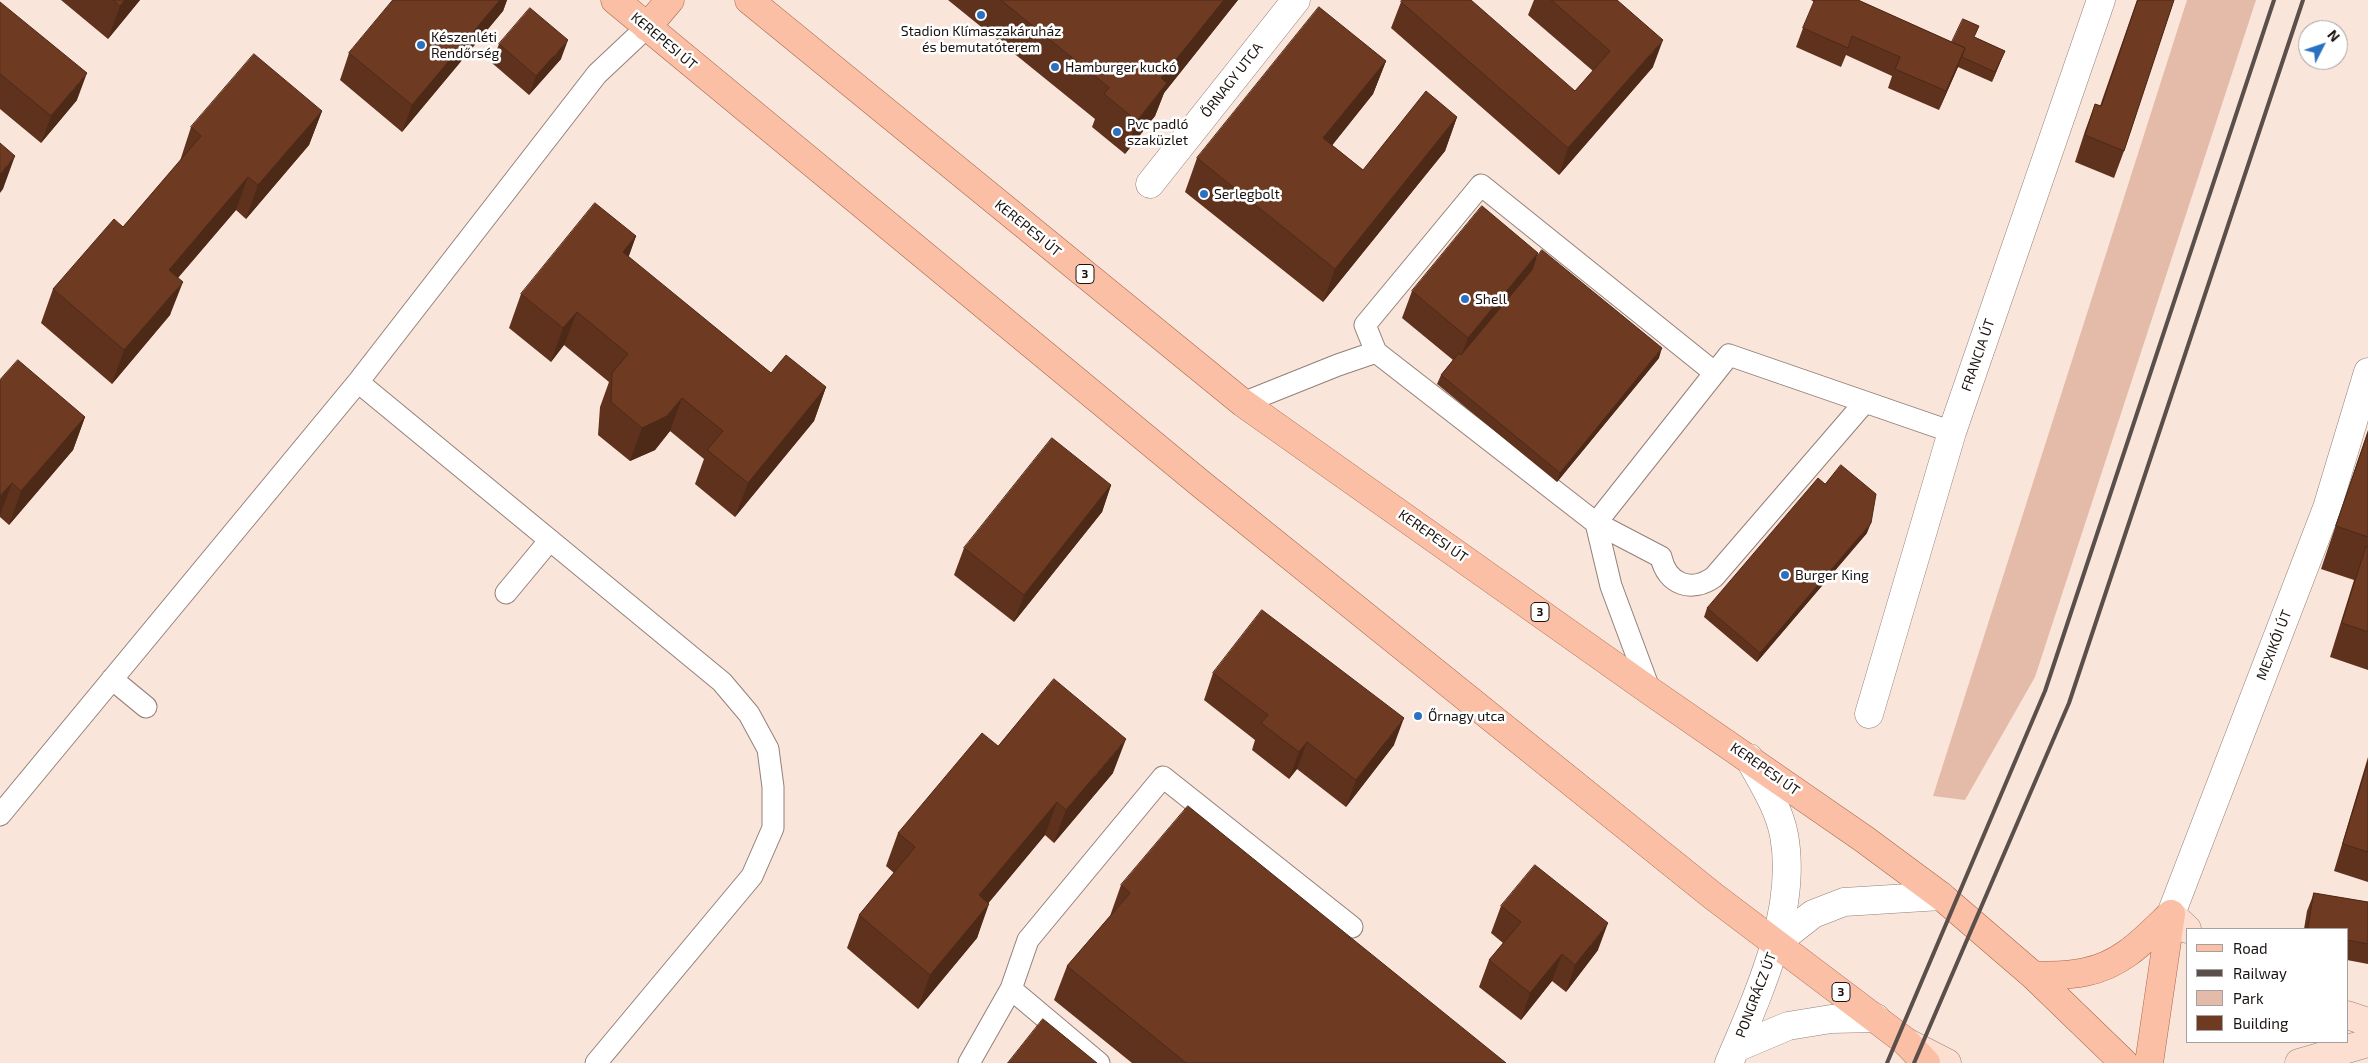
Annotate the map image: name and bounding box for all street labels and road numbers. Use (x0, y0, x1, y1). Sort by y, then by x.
street label: KEREPESI ÚT (628, 9, 700, 73)
street label: ŐRNAGY UTCA (1198, 39, 1266, 121)
street label: KEREPESI ÚT (991, 196, 1065, 260)
road number: 3 (1076, 264, 1094, 284)
street label: FRANCIA ÚT (1958, 316, 1998, 394)
street label: KEREPESI ÚT (1395, 506, 1471, 566)
road number: 3 (1531, 602, 1549, 622)
street label: MEXIKÓI ÚT (2253, 607, 2295, 683)
street label: KEREPESI ÚT (1727, 739, 1803, 799)
street label: PONGRÁCZ ÚT (1732, 950, 1780, 1040)
road number: 3 (1832, 982, 1850, 1002)

